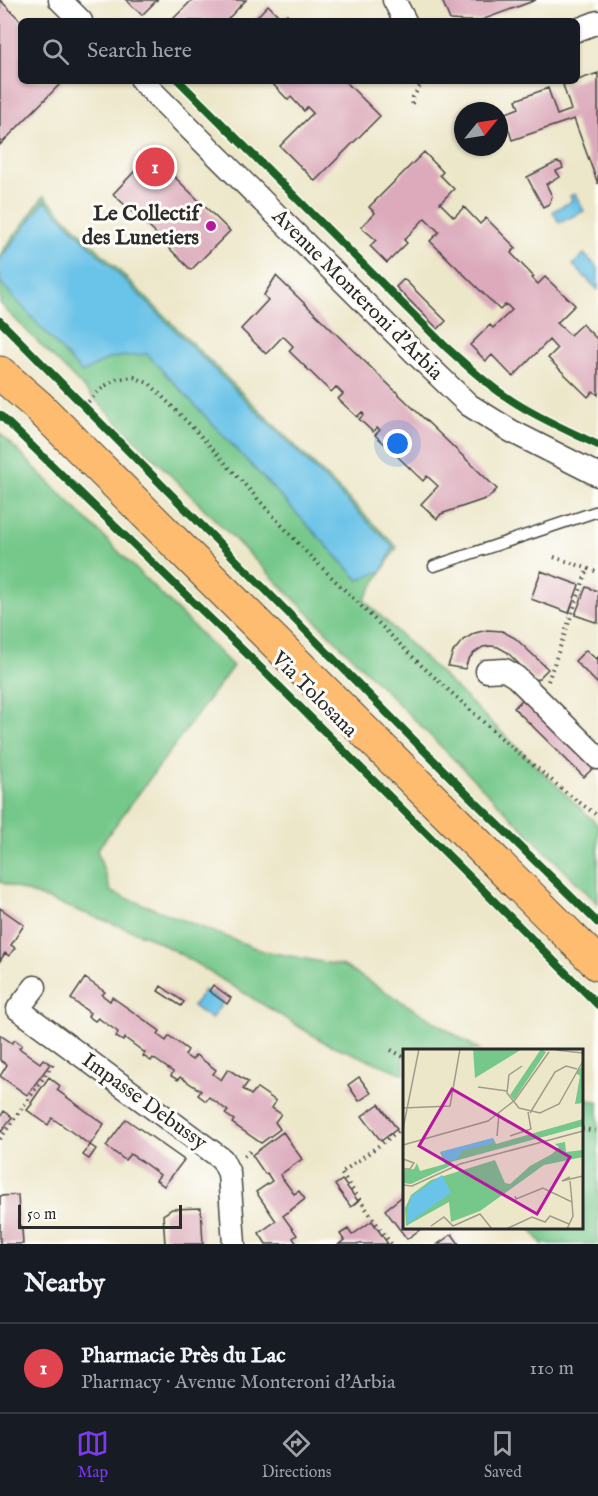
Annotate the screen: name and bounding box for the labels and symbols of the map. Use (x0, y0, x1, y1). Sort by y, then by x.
north arrow (454, 102, 508, 156)
pin: 1 (136, 144, 174, 190)
place label: Le Collectif des Lunetiers (82, 201, 202, 252)
street label: Avenue Monteroni d'Arbia (265, 203, 449, 387)
marker: Le Collectif des Lunetiers (204, 219, 218, 233)
your location (383, 429, 412, 458)
street label: Via Tolosana (264, 645, 364, 745)
street label: Impasse Debussy (76, 1047, 212, 1157)
inset map (403, 1049, 583, 1229)
scale bar (18, 1202, 182, 1230)

